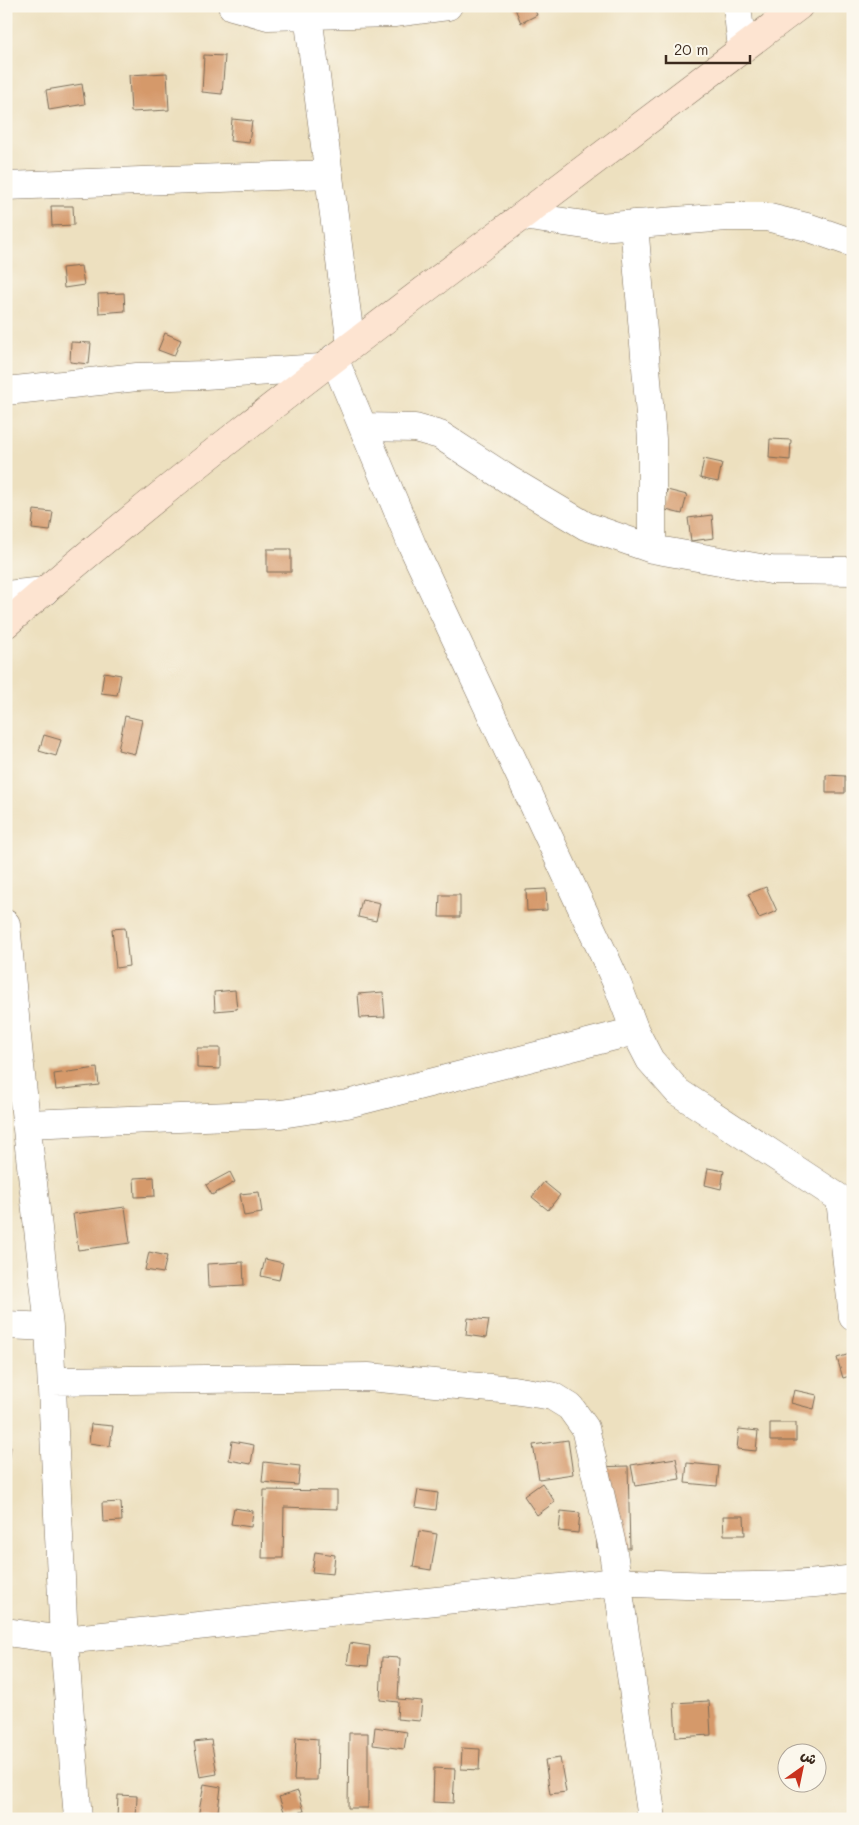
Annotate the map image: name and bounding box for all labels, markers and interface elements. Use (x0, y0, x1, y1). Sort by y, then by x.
scale bar (666, 32, 750, 64)
text: 20 m (674, 39, 708, 59)
north arrow (776, 1742, 826, 1792)
text: ش (798, 1745, 821, 1769)

